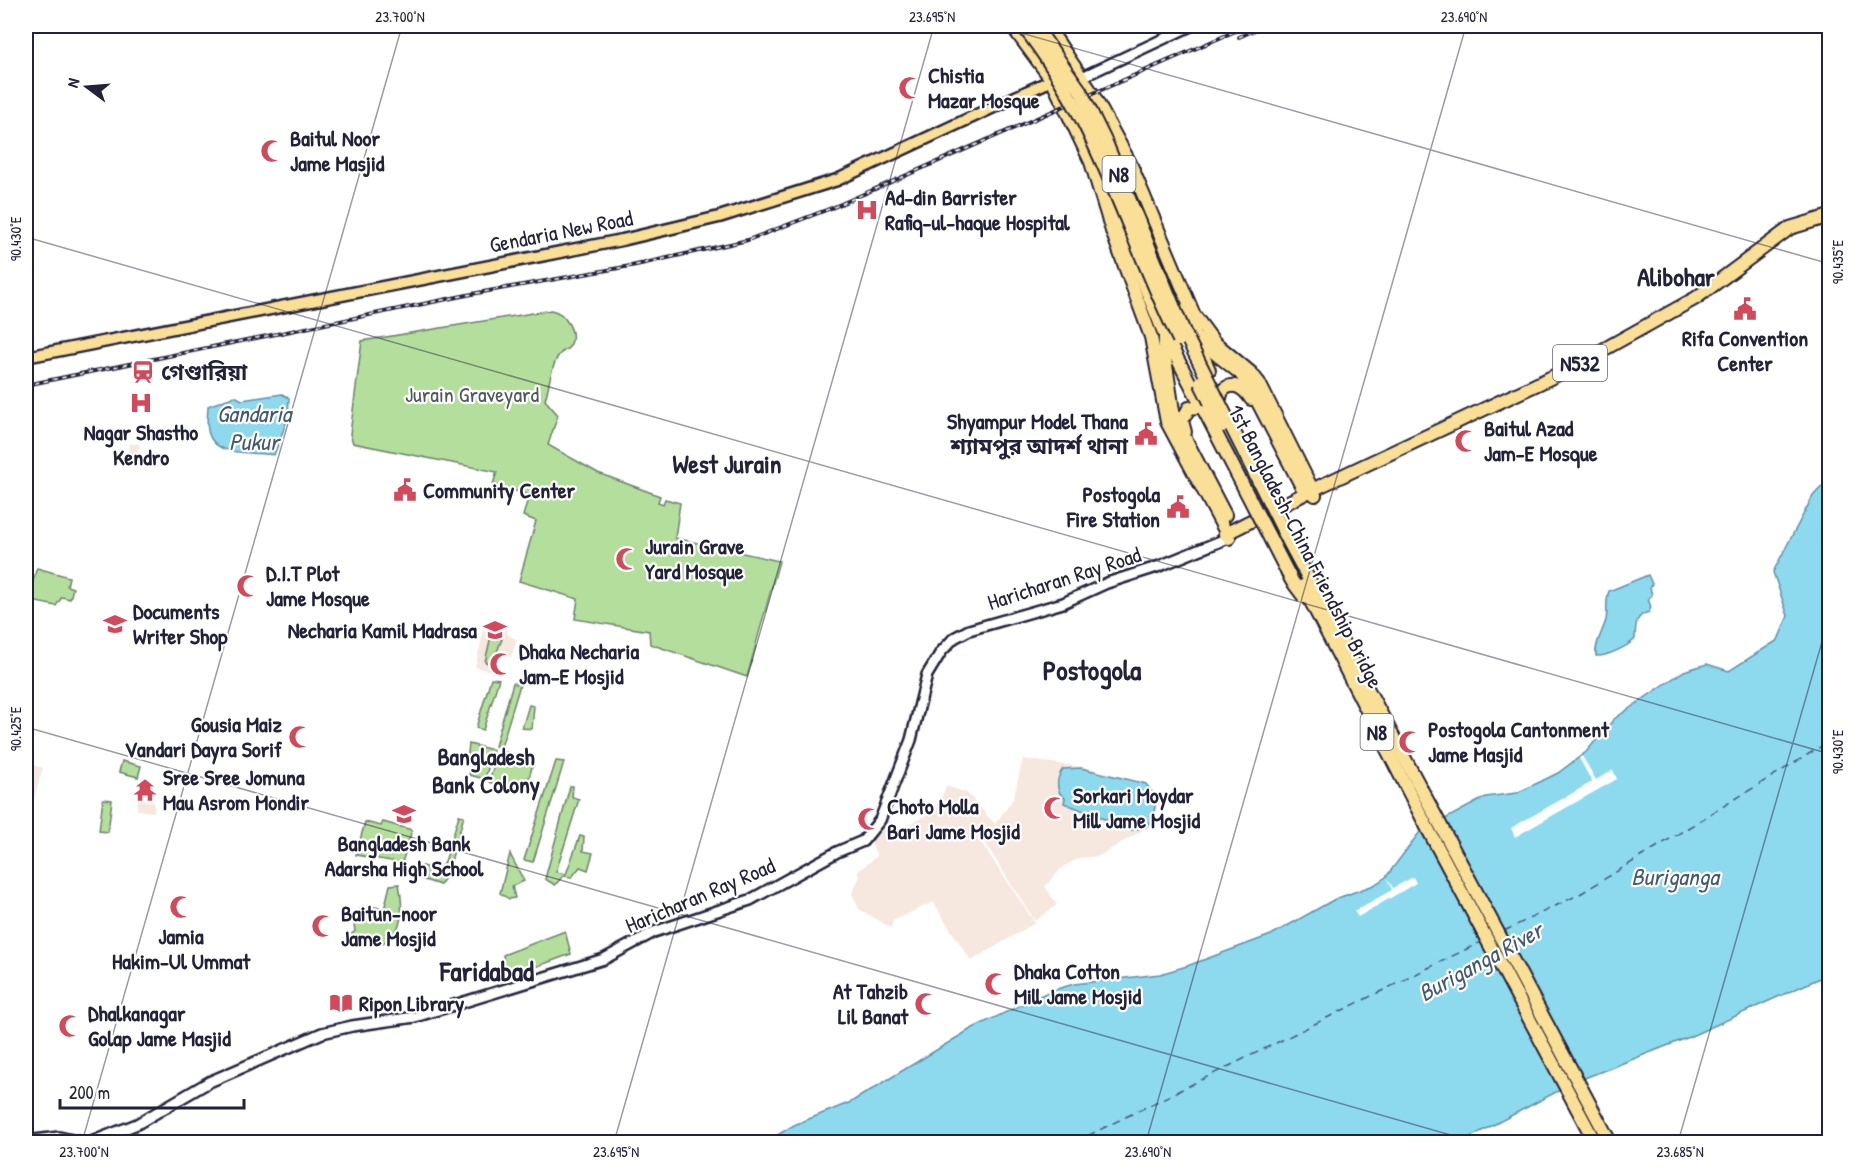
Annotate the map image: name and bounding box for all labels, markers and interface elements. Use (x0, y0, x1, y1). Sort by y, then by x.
text: 23.700°N (375, 6, 425, 27)
text: 23.695°N (909, 6, 955, 27)
text: 23.690°N (1441, 6, 1487, 27)
north arrow (57, 57, 117, 117)
place label: Chistia Mazar Mosque (928, 60, 1040, 116)
text: N (61, 75, 84, 90)
mosque icon: Chistia Mazar Mosque (897, 75, 923, 101)
place label: Baitul Noor Jame Masjid (290, 123, 385, 178)
mosque icon: Baitul Noor Jame Masjid (259, 138, 285, 164)
road number: N8 (1102, 156, 1136, 192)
place label: Ad-din Barrister Rafiq-ul-haque Hospital (885, 182, 1071, 238)
hospital icon: Ad-din Barrister Rafiq-ul-haque Hospital (854, 197, 880, 223)
street label: Gendaria New Road (487, 202, 636, 260)
text: 90.430°E (5, 216, 26, 261)
text: 90.435°E (1827, 240, 1848, 284)
district label: Alibohar (1637, 259, 1716, 294)
public building icon: Rifa Convention Center (1732, 296, 1758, 322)
place label: Rifa Convention Center (1682, 323, 1808, 378)
road number: N532 (1553, 345, 1607, 381)
place label: গেণ্ডারিয়া (161, 357, 248, 387)
station icon: গেণ্ডারিয়া (130, 359, 156, 385)
park label: Jurain Graveyard (405, 379, 539, 409)
hospital icon: Nagar Shastho Kendro (128, 390, 154, 416)
water label: Gandaria Pukur (217, 397, 294, 457)
street label: 1st Bangladesh-China Friendship Bridge (1221, 399, 1391, 693)
place label: Shyampur Model Thana শ্যামপুর আদর্শ থানা (947, 406, 1129, 461)
place label: Baitul Azad Jam-E Mosque (1484, 413, 1598, 469)
place label: Nagar Shastho Kendro (84, 417, 198, 472)
public building icon: Shyampur Model Thana শ্যামপুর আদর্শ থানা (1133, 421, 1159, 447)
mosque icon: Baitul Azad Jam-E Mosque (1453, 428, 1479, 454)
district label: West Jurain (672, 446, 782, 481)
place label: Community Center (423, 475, 576, 506)
public building icon: Community Center (392, 477, 418, 503)
place label: Postogola Fire Station (1066, 479, 1160, 534)
public building icon: Postogola Fire Station (1165, 494, 1191, 520)
place label: Jurain Grave Yard Mosque (645, 531, 744, 587)
street label: Haricharan Ray Road (983, 539, 1145, 617)
mosque icon: Jurain Grave Yard Mosque (614, 546, 640, 572)
place label: D.I.T Plot Jame Mosque (266, 558, 370, 614)
mosque icon: D.I.T Plot Jame Mosque (235, 573, 261, 599)
place label: Documents Writer Shop (133, 596, 228, 652)
school or university icon: Documents Writer Shop (102, 611, 128, 637)
place label: Necharia Kamil Madrasa (288, 615, 477, 645)
school or university icon: Necharia Kamil Madrasa (482, 617, 508, 643)
place label: Dhaka Necharia Jam-E Mosjid (519, 636, 639, 691)
mosque icon: Dhaka Necharia Jam-E Mosjid (488, 651, 514, 677)
district label: Postogola (1043, 651, 1141, 690)
text: 90.425°E (5, 706, 26, 751)
place label: Gousia Maiz Vandari Dayra Sorif (125, 709, 283, 765)
road number: N8 (1360, 714, 1394, 750)
place label: Postogola Cantonment Jame Masjid (1428, 714, 1610, 769)
mosque icon: Gousia Maiz Vandari Dayra Sorif (287, 724, 313, 750)
mosque icon: Postogola Cantonment Jame Masjid (1397, 729, 1423, 755)
text: 90.430°E (1827, 729, 1848, 774)
district label: Bangladesh Bank Colony (432, 740, 540, 801)
place label: Sree Sree Jomuna Mau Asrom Mondir (163, 762, 310, 817)
temple icon: Sree Sree Jomuna Mau Asrom Mondir (132, 777, 158, 803)
place label: Sorkari Moydar Mill Jame Mosjid (1073, 780, 1201, 835)
place label: Choto Molla Bari Jame Mosjid (887, 791, 1020, 846)
mosque icon: Sorkari Moydar Mill Jame Mosjid (1042, 795, 1068, 821)
school or university icon: Bangladesh Bank Adarsha High School (391, 801, 417, 827)
mosque icon: Choto Molla Bari Jame Mosjid (856, 806, 882, 832)
place label: Bangladesh Bank Adarsha High School (325, 828, 484, 884)
street label: Haricharan Ray Road (621, 850, 780, 940)
water label: Buriganga (1631, 860, 1721, 893)
mosque icon: Jamia Hakim-Ul Ummat (168, 894, 194, 920)
place label: Baitun-noor Jame Mosjid (341, 898, 438, 953)
water label: Buriganga River (1412, 912, 1551, 1009)
mosque icon: Baitun-noor Jame Mosjid (310, 913, 336, 939)
place label: Jamia Hakim-Ul Ummat (112, 921, 251, 976)
district label: Faridabad (439, 952, 534, 990)
place label: Dhaka Cotton Mill Jame Mosjid (1014, 956, 1142, 1011)
mosque icon: Dhaka Cotton Mill Jame Mosjid (983, 971, 1009, 997)
place label: At Tahzib Lil Banat (833, 976, 909, 1031)
place label: Ripon Library (359, 988, 465, 1019)
library icon: Ripon Library (328, 990, 354, 1016)
mosque icon: At Tahzib Lil Banat (913, 991, 939, 1017)
place label: Dhalkanagar Golap Jame Masjid (88, 998, 231, 1054)
mosque icon: Dhalkanagar Golap Jame Masjid (57, 1013, 83, 1039)
scale bar (60, 1072, 244, 1110)
text: 200 m (69, 1080, 110, 1105)
text: 23.700°N (59, 1141, 109, 1162)
text: 23.695°N (593, 1141, 639, 1162)
text: 23.690°N (1125, 1141, 1171, 1162)
text: 23.685°N (1656, 1141, 1704, 1162)

